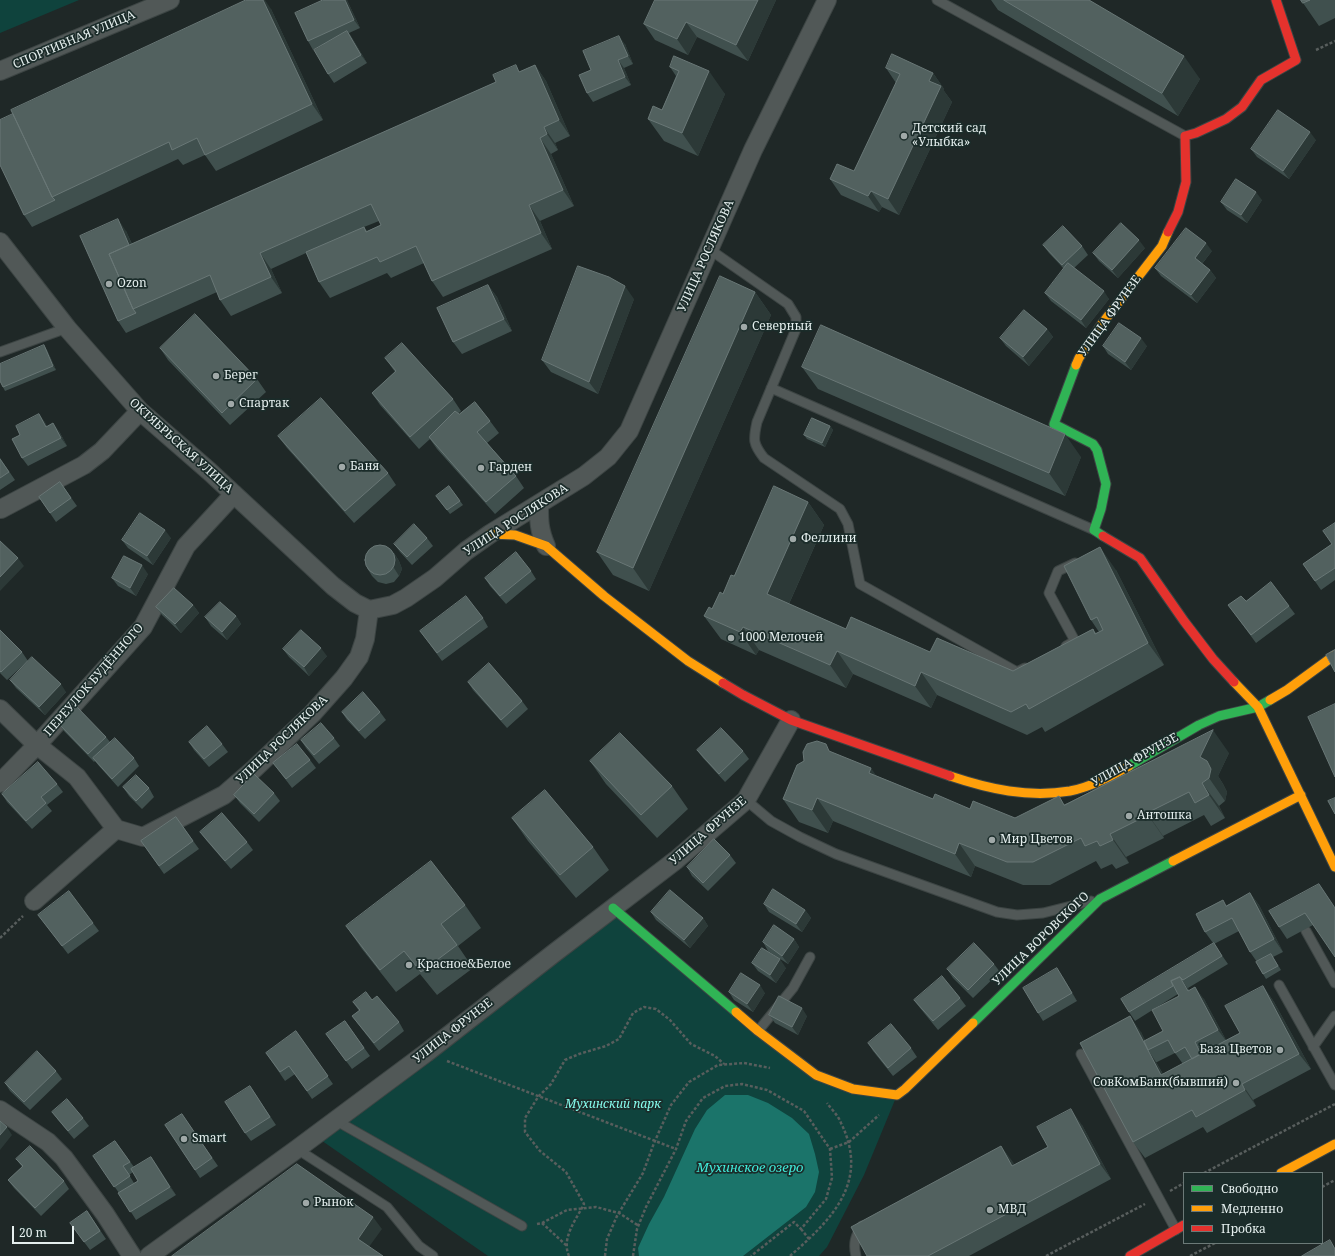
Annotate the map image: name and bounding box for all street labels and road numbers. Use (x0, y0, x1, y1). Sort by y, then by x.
street label: СПОРТИВНАЯ УЛИЦА (11, 8, 137, 72)
street label: УЛИЦА РОСЛЯКОВА (675, 198, 737, 314)
street label: УЛИЦА ФРУНЗЕ (1076, 273, 1144, 359)
street label: ОКТЯБРЬСКАЯ УЛИЦА (126, 396, 236, 496)
street label: УЛИЦА РОСЛЯКОВА (461, 481, 571, 559)
street label: ПЕРЕУЛОК БУДЁННОГО (41, 621, 147, 739)
street label: УЛИЦА РОСЛЯКОВА (233, 693, 331, 787)
street label: УЛИЦА ФРУНЗЕ (1089, 730, 1181, 790)
street label: УЛИЦА ФРУНЗЕ (667, 794, 749, 868)
street label: УЛИЦА ВОРОВСКОГО (990, 889, 1092, 989)
street label: УЛИЦА ФРУНЗЕ (410, 995, 496, 1067)

